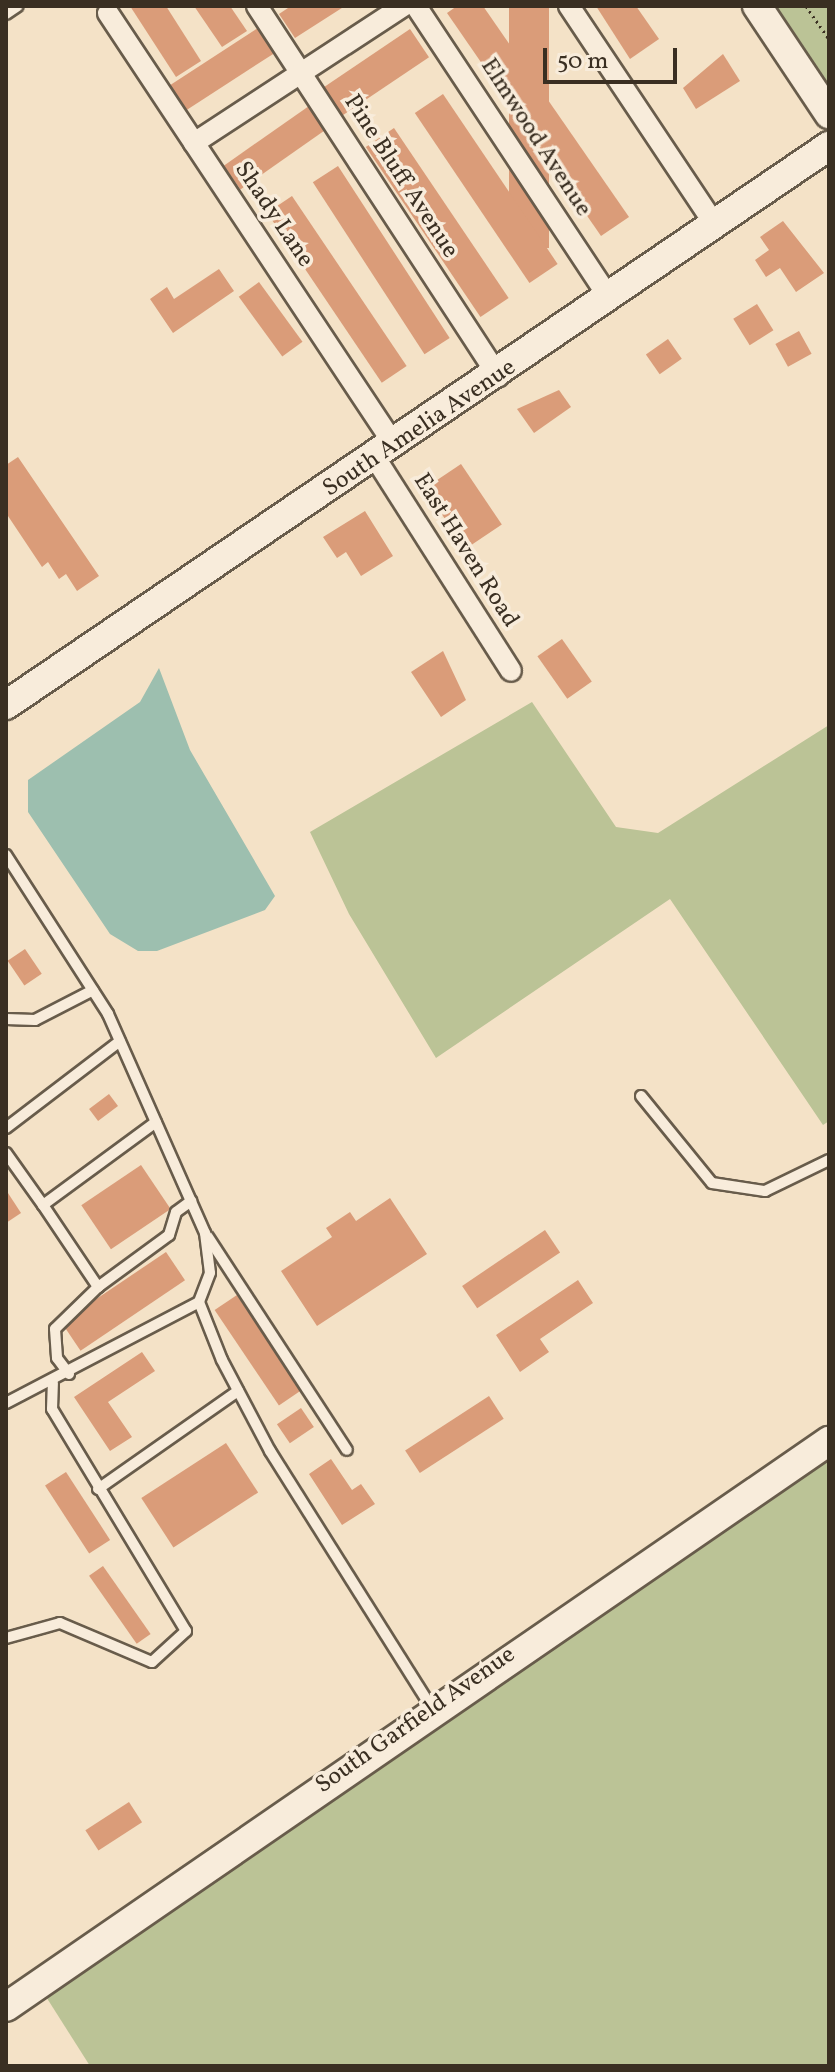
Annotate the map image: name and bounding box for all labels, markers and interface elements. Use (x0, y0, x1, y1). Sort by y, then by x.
scale bar (547, 32, 681, 82)
text: 50 m (557, 45, 609, 79)
street label: Elmwood Avenue (473, 54, 597, 222)
street label: Pine Bluff Avenue (337, 91, 463, 263)
street label: Shady Lane (227, 156, 319, 274)
street label: South Amelia Avenue (318, 354, 522, 504)
street label: East Haven Road (406, 469, 524, 633)
street label: South Garfield Avenue (311, 1641, 521, 1801)

